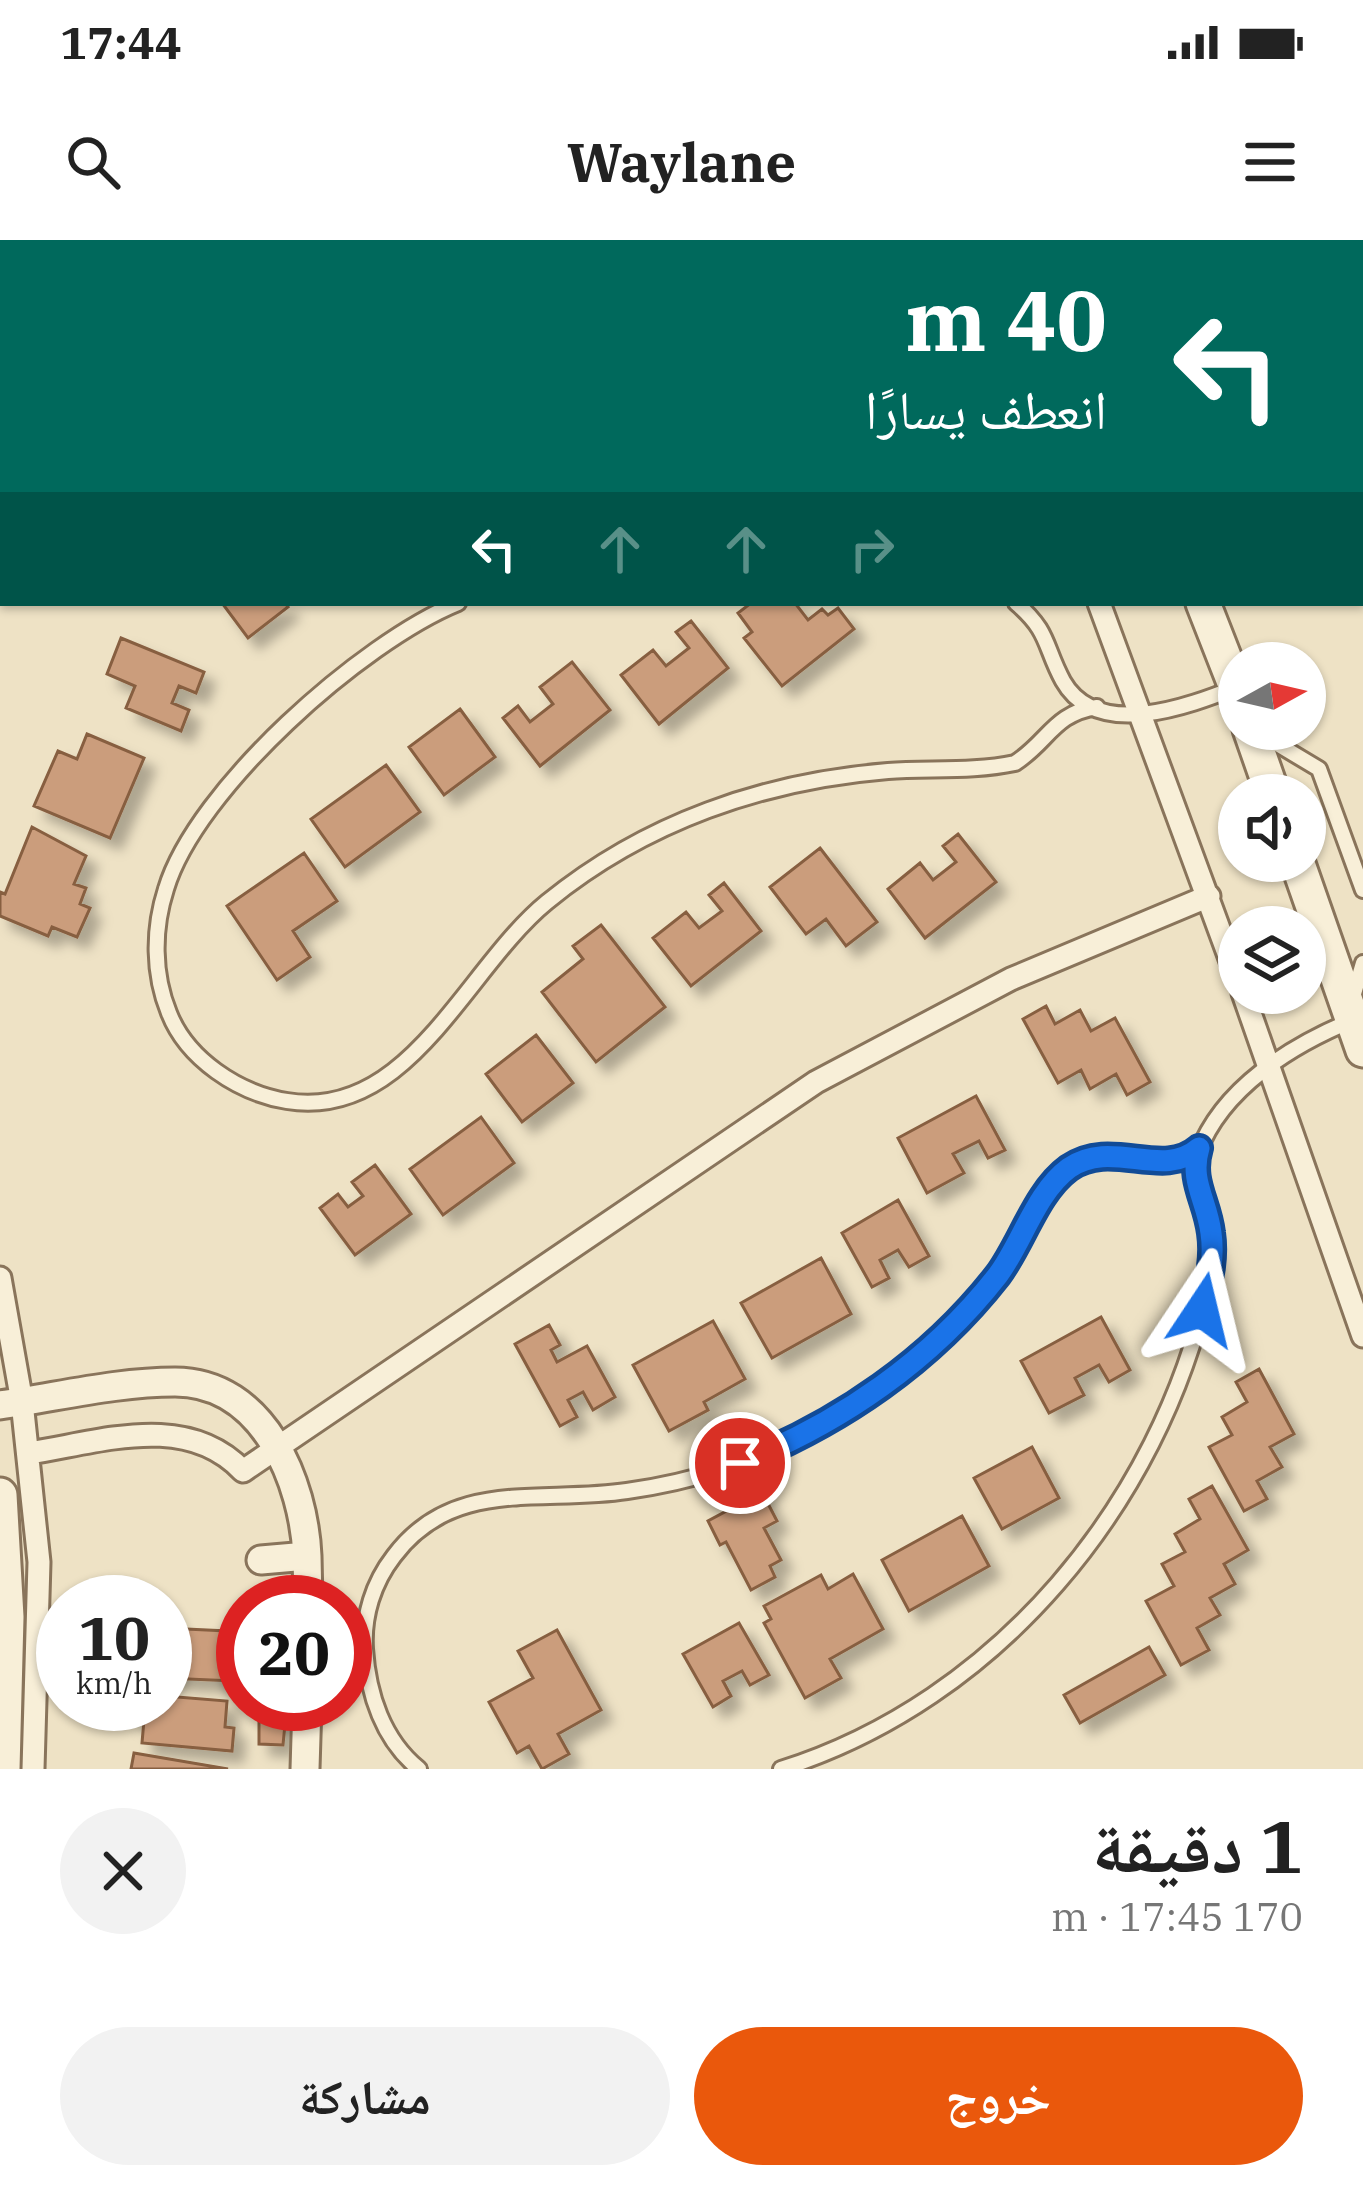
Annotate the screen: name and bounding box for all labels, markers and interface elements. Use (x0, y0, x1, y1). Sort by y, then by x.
text: 17:44 (60, 13, 182, 71)
text: Waylane (567, 127, 796, 197)
icon: search (60, 129, 126, 195)
icon: menu (1237, 129, 1303, 195)
text: 40 m (905, 265, 1107, 374)
icon: left (1149, 288, 1305, 444)
text: انعطف يسارًا (865, 374, 1107, 444)
icon: left (461, 516, 527, 582)
icon: ahead (587, 516, 653, 582)
icon: ahead (713, 516, 779, 582)
icon: right (839, 516, 905, 582)
north arrow (1218, 642, 1326, 750)
map controls (1218, 642, 1326, 1014)
button: sound (1218, 774, 1326, 882)
button: layers (1218, 906, 1326, 1014)
position arrow (1139, 1247, 1265, 1373)
pin (689, 1412, 791, 1514)
icon: arrive (707, 1430, 773, 1496)
speed limit sign: 20 (216, 1575, 372, 1731)
text: 10 (78, 1598, 150, 1677)
text: km/h (76, 1663, 152, 1702)
text: 1 دقيقة (1092, 1799, 1303, 1893)
button: close (60, 1808, 186, 1934)
text: 170 m · 17:45 (1051, 1891, 1303, 1942)
button: مشاركة (60, 2027, 670, 2165)
button: خروج (694, 2027, 1303, 2165)

